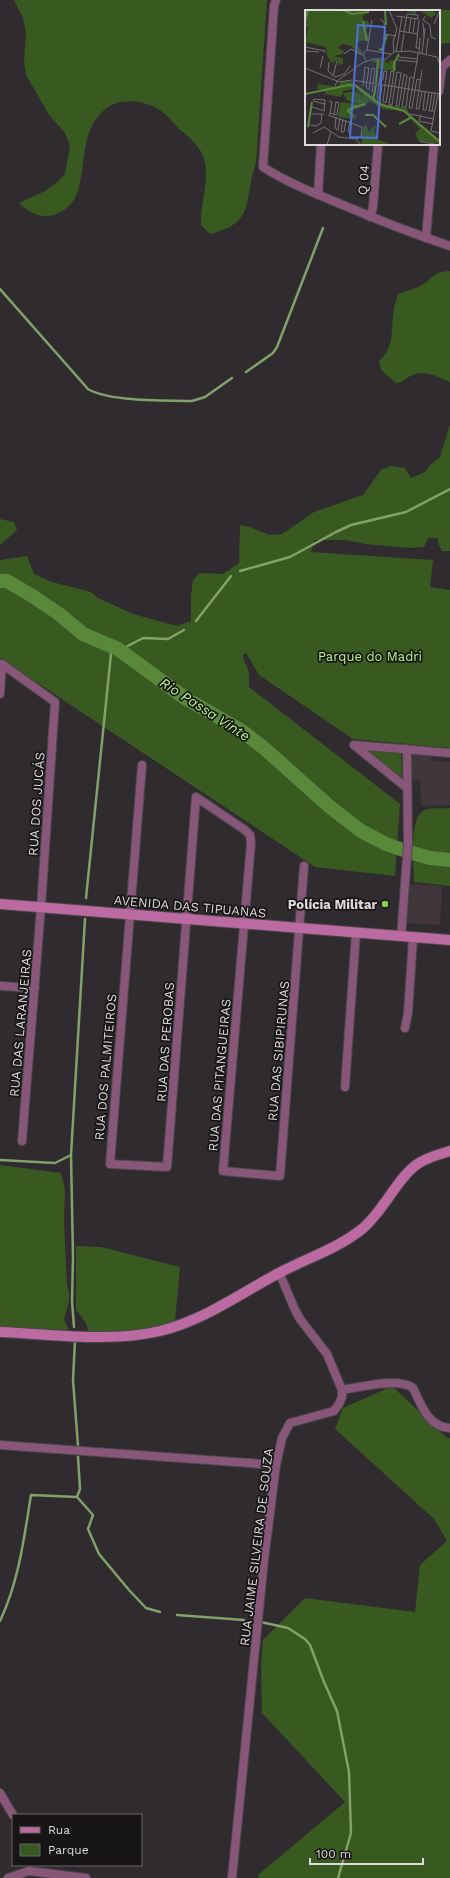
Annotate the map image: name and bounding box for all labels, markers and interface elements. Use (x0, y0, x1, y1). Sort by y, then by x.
inset map (305, 10, 440, 145)
street label: Q 04 (355, 164, 372, 196)
park label: Parque do Madri (318, 649, 422, 664)
water label: Rio Passa Vinte (157, 674, 253, 744)
street label: RUA DOS JUCÁS (24, 752, 48, 856)
street label: AVENIDA DAS TIPUANAS (113, 892, 267, 921)
place label: Polícia Militar (288, 897, 377, 912)
marker: Polícia Militar (380, 899, 390, 909)
street label: RUA DAS LARANJEIRAS (7, 948, 34, 1098)
street label: RUA DAS SIBIPIRUNAS (265, 980, 292, 1122)
street label: RUA DAS PEROBAS (154, 982, 177, 1102)
street label: RUA DOS PALMITEIROS (92, 993, 119, 1141)
street label: RUA DAS PITANGUEIRAS (205, 998, 234, 1152)
street label: RUA JAIME SILVEIRA DE SOUZA (237, 1447, 276, 1647)
legend (12, 1814, 142, 1866)
text: Rua (48, 1823, 70, 1837)
scale bar (310, 1840, 423, 1866)
text: Parque (48, 1843, 89, 1857)
text: 100 m (316, 1847, 351, 1861)

